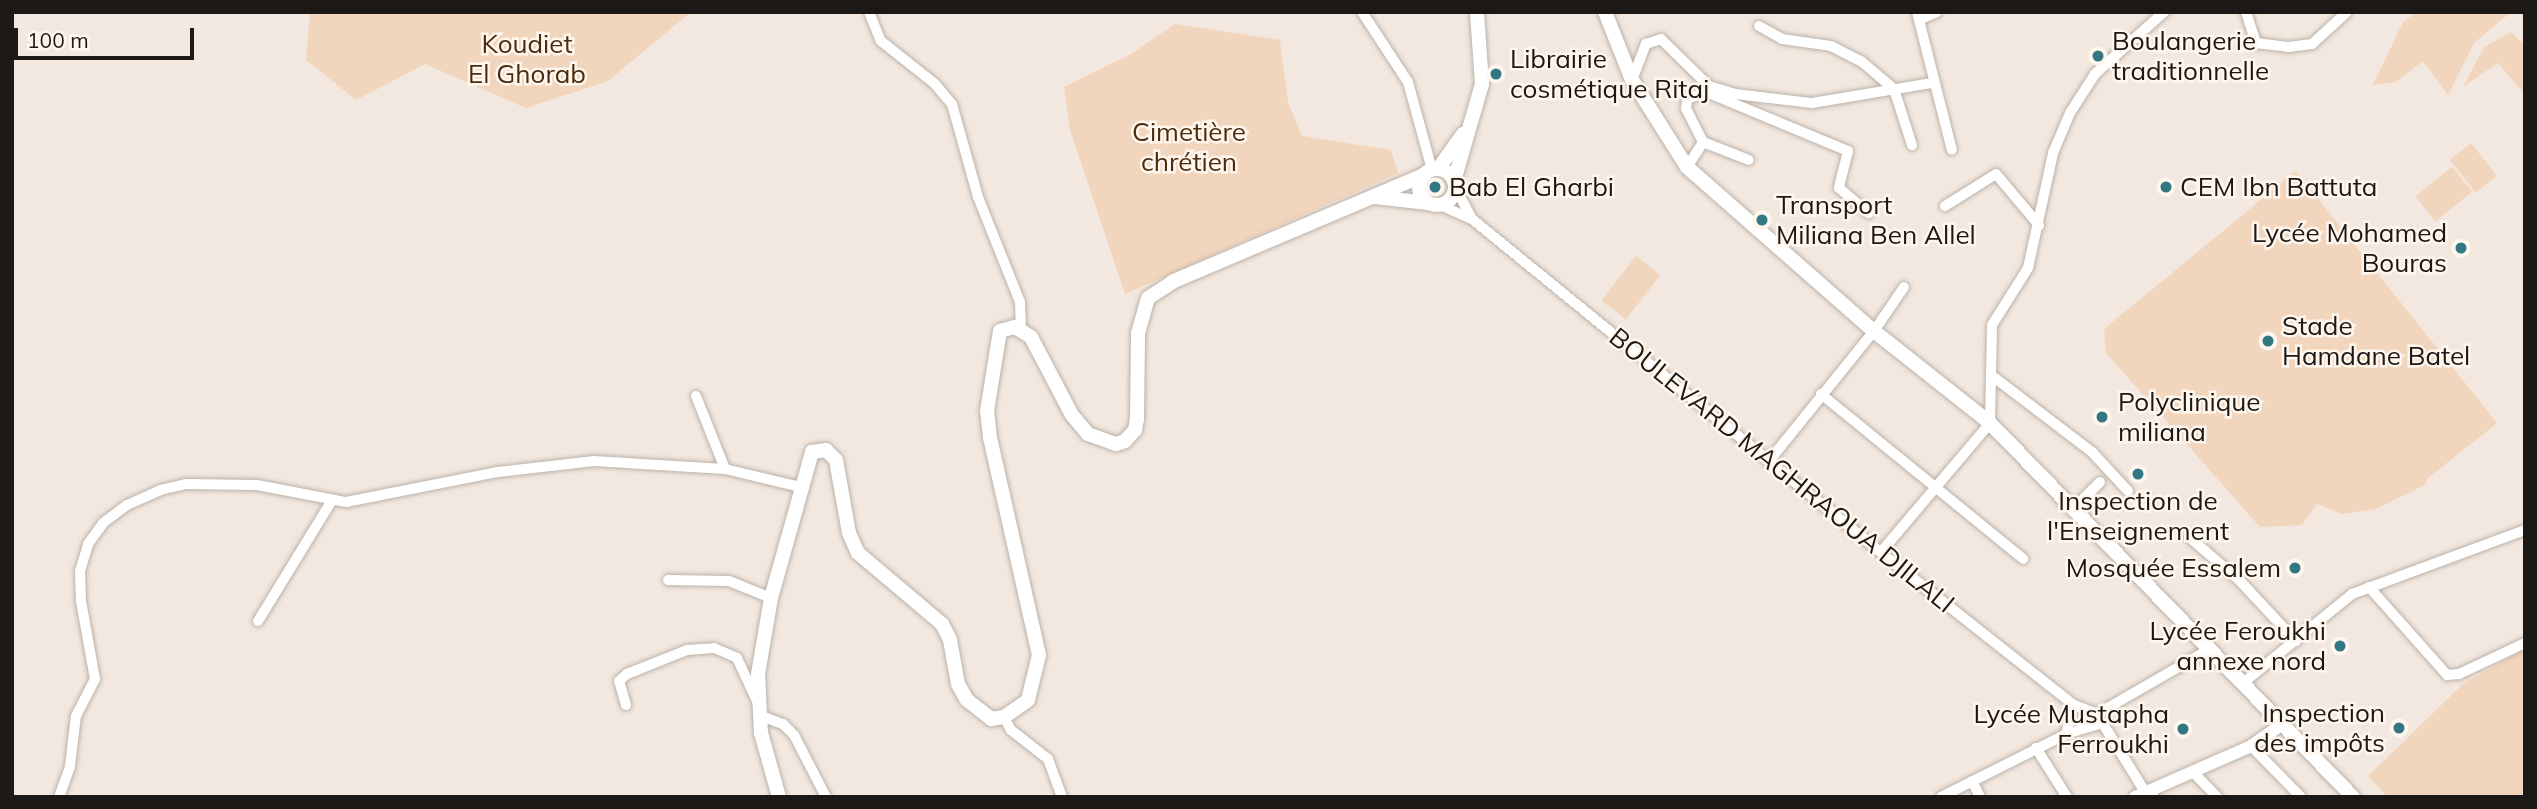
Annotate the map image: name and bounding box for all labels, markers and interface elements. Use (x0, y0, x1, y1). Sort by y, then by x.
scale bar (18, 14, 198, 58)
place label: Boulangerie traditionnelle (2112, 25, 2269, 86)
text: 100 m (27, 27, 89, 53)
park label: Koudiet El Ghorab (468, 28, 586, 90)
place label: Librairie cosmétique Ritaj (1510, 43, 1709, 104)
marker: Boulangerie traditionnelle (2090, 48, 2106, 64)
marker: Librairie cosmétique Ritaj (1488, 66, 1504, 82)
park label: Cimetière chrétien (1132, 116, 1246, 178)
place label: Bab El Gharbi (1449, 171, 1614, 203)
place label: CEM Ibn Battuta (2180, 171, 2377, 203)
marker: Bab El Gharbi (1427, 179, 1443, 195)
marker: CEM Ibn Battuta (2158, 179, 2174, 195)
place label: Transport Miliana Ben Allel (1776, 189, 1976, 250)
marker: Transport Miliana Ben Allel (1754, 212, 1770, 228)
place label: Lycée Mohamed Bouras (2252, 217, 2447, 278)
marker: Lycée Mohamed Bouras (2453, 240, 2469, 256)
place label: Stade Hamdane Batel (2282, 310, 2470, 372)
street label: BOULEVARD MAGHRAOUA DJILALI (1603, 321, 1961, 619)
marker: Stade Hamdane Batel (2260, 333, 2276, 349)
place label: Polyclinique miliana (2118, 386, 2260, 448)
marker: Polyclinique miliana (2092, 407, 2112, 427)
marker: Inspection de l'Enseignement (2130, 466, 2146, 482)
place label: Inspection de l'Enseignement (2047, 485, 2229, 546)
place label: Mosquée Essalem (2066, 552, 2281, 584)
marker: Mosquée Essalem (2287, 560, 2303, 576)
place label: Lycée Feroukhi annexe nord (2149, 615, 2326, 676)
marker: Lycée Feroukhi annexe nord (2332, 638, 2348, 654)
place label: Inspection des impôts (2254, 697, 2385, 758)
place label: Lycée Mustapha Ferroukhi (1973, 698, 2169, 760)
marker: Inspection des impôts (2391, 720, 2407, 736)
marker: Lycée Mustapha Ferroukhi (2175, 721, 2191, 737)

